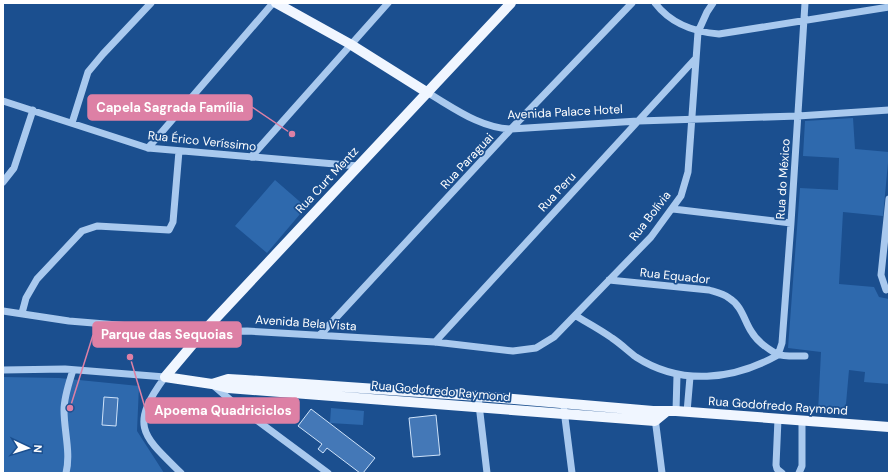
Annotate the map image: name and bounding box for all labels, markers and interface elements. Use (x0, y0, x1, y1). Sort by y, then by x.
callout: Capela Sagrada Família (88, 95, 252, 120)
text: Capela Sagrada Família (96, 99, 244, 116)
street label: Avenida Palace Hotel (507, 101, 623, 123)
street label: Rua Érico Veríssimo (147, 127, 257, 155)
street label: Rua Paraguai (437, 130, 497, 192)
street label: Rua do México (772, 138, 794, 220)
street label: Rua Curt Mentz (292, 143, 362, 217)
street label: Rua Peru (535, 169, 579, 215)
street label: Rua Bolívia (625, 188, 675, 244)
street label: Rua Equador (639, 264, 711, 288)
street label: Avenida Bela Vista (255, 311, 357, 335)
callout: Parque das Sequoias (93, 322, 241, 347)
text: Parque das Sequoias (101, 326, 233, 343)
street label: Rua Godofredo Raymond (371, 377, 511, 405)
street label: Rua Godofredo Raymond (708, 393, 848, 419)
callout: Apoema Quadriciclos (146, 398, 299, 423)
text: Apoema Quadriciclos (154, 402, 292, 419)
north arrow (8, 428, 48, 468)
text: N (31, 444, 45, 453)

